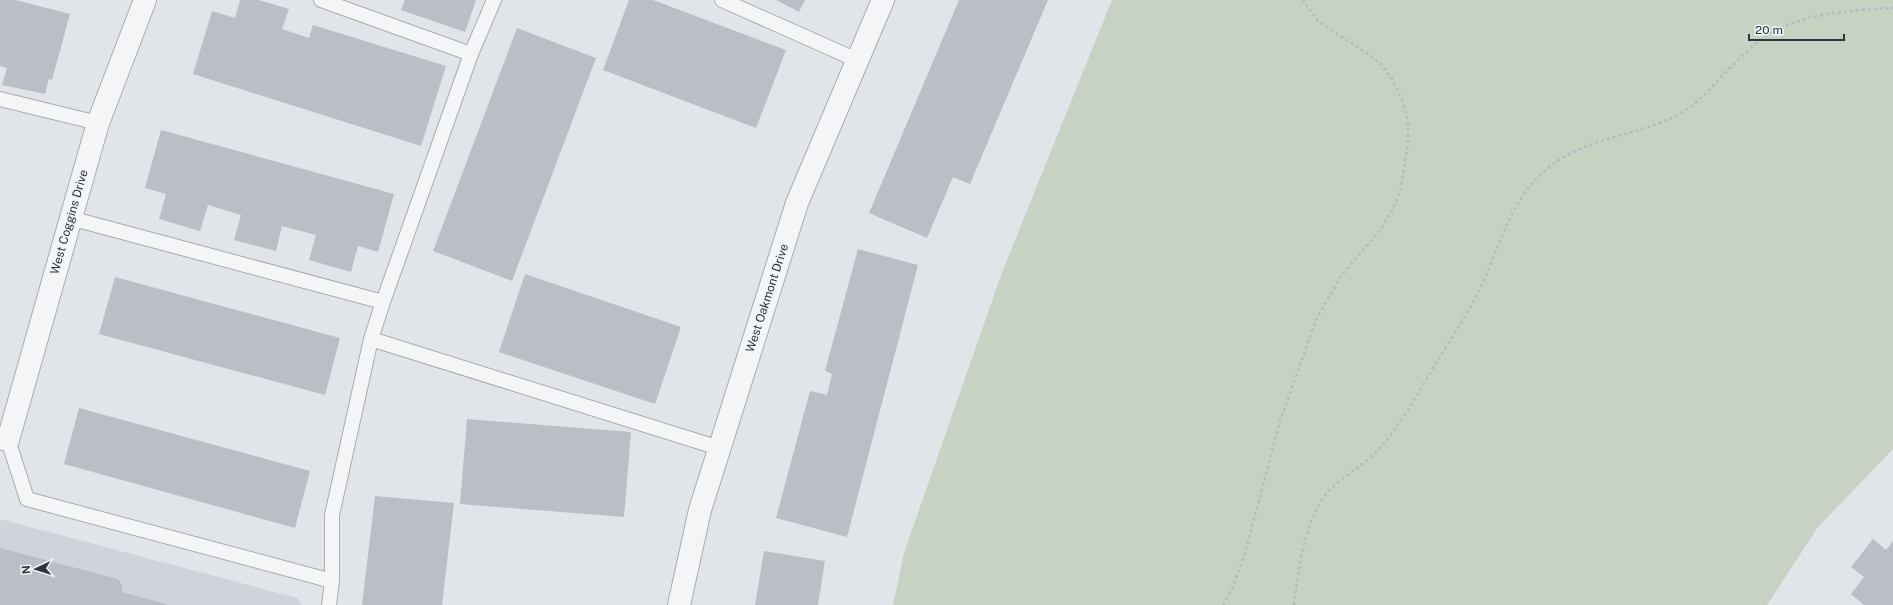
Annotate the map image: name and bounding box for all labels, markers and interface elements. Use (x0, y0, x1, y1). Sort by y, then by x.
scale bar (1749, 16, 1844, 42)
text: 20 m (1755, 23, 1783, 37)
street label: West Coggins Drive (47, 168, 91, 276)
street label: West Oakmont Drive (743, 242, 791, 354)
north arrow (16, 549, 56, 589)
text: N (20, 565, 32, 574)

